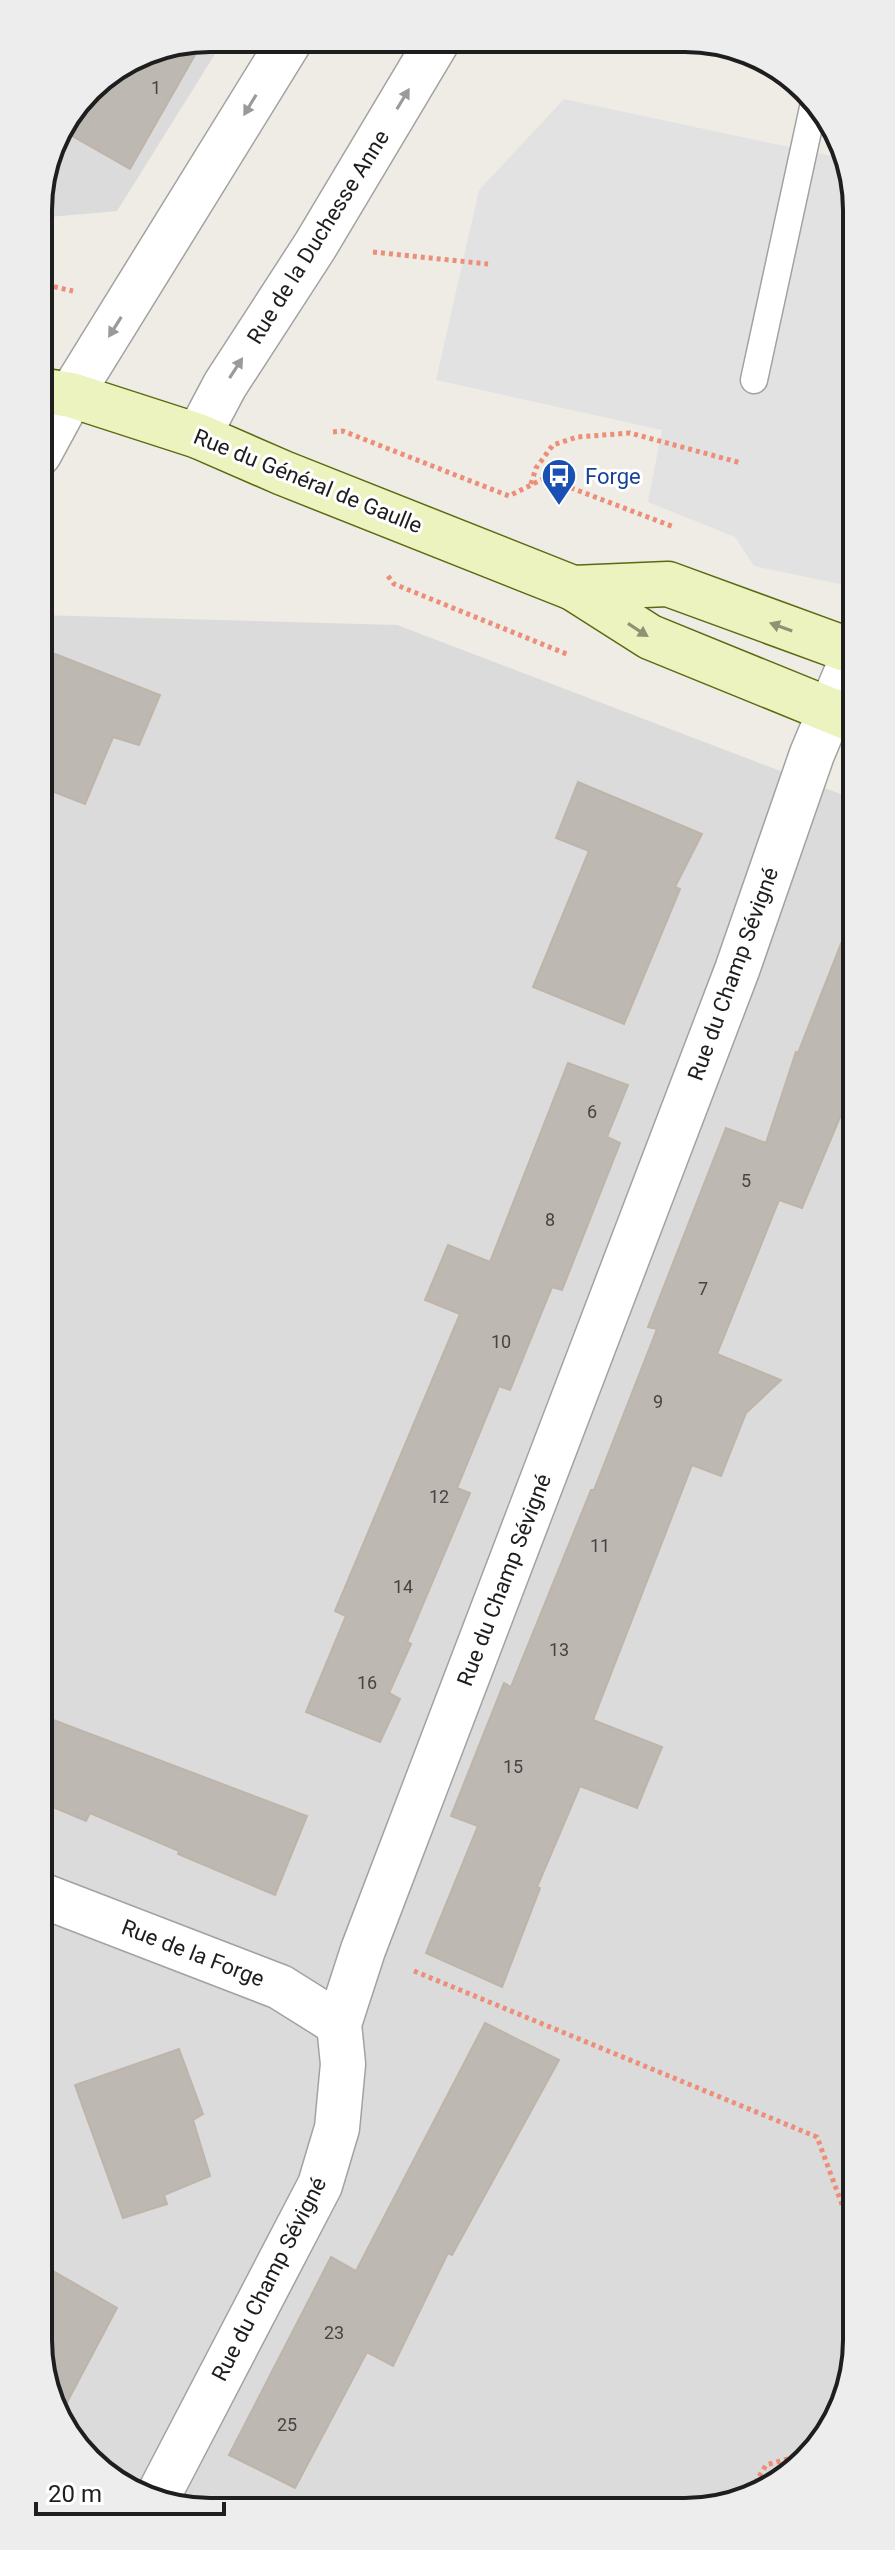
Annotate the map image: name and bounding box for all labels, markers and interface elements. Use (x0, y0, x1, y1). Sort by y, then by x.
house number: 1 (151, 77, 161, 98)
one-way arrow (395, 88, 409, 110)
one-way arrow (243, 94, 257, 116)
street label: Rue de la Duchesse Anne (242, 126, 394, 348)
one-way arrow (108, 316, 122, 338)
one-way arrow (229, 357, 243, 379)
street label: Rue du Général de Gaulle (190, 424, 426, 538)
bus stop icon: Forge (540, 457, 578, 507)
place label: Forge (585, 464, 641, 489)
one-way arrow (768, 620, 792, 632)
one-way arrow (628, 622, 649, 637)
street label: Rue du Champ Sévigné (683, 864, 783, 1084)
house number: 6 (587, 1101, 597, 1122)
house number: 5 (741, 1170, 751, 1191)
house number: 8 (545, 1209, 555, 1230)
house number: 7 (698, 1278, 708, 1299)
house number: 10 (491, 1331, 511, 1352)
house number: 9 (653, 1391, 663, 1412)
street label: Rue du Champ Sévigné (452, 1470, 556, 1690)
house number: 12 (429, 1486, 449, 1507)
house number: 11 (590, 1535, 610, 1556)
house number: 14 (393, 1576, 413, 1597)
house number: 13 (549, 1639, 569, 1660)
house number: 16 (357, 1672, 377, 1693)
house number: 15 (503, 1756, 523, 1777)
street label: Rue de la Forge (118, 1914, 268, 1992)
street label: Rue du Champ Sévigné (207, 2173, 331, 2385)
house number: 23 (324, 2322, 344, 2343)
house number: 25 (277, 2414, 297, 2435)
scale bar (36, 2466, 224, 2516)
text: 20 m (48, 2480, 102, 2508)

